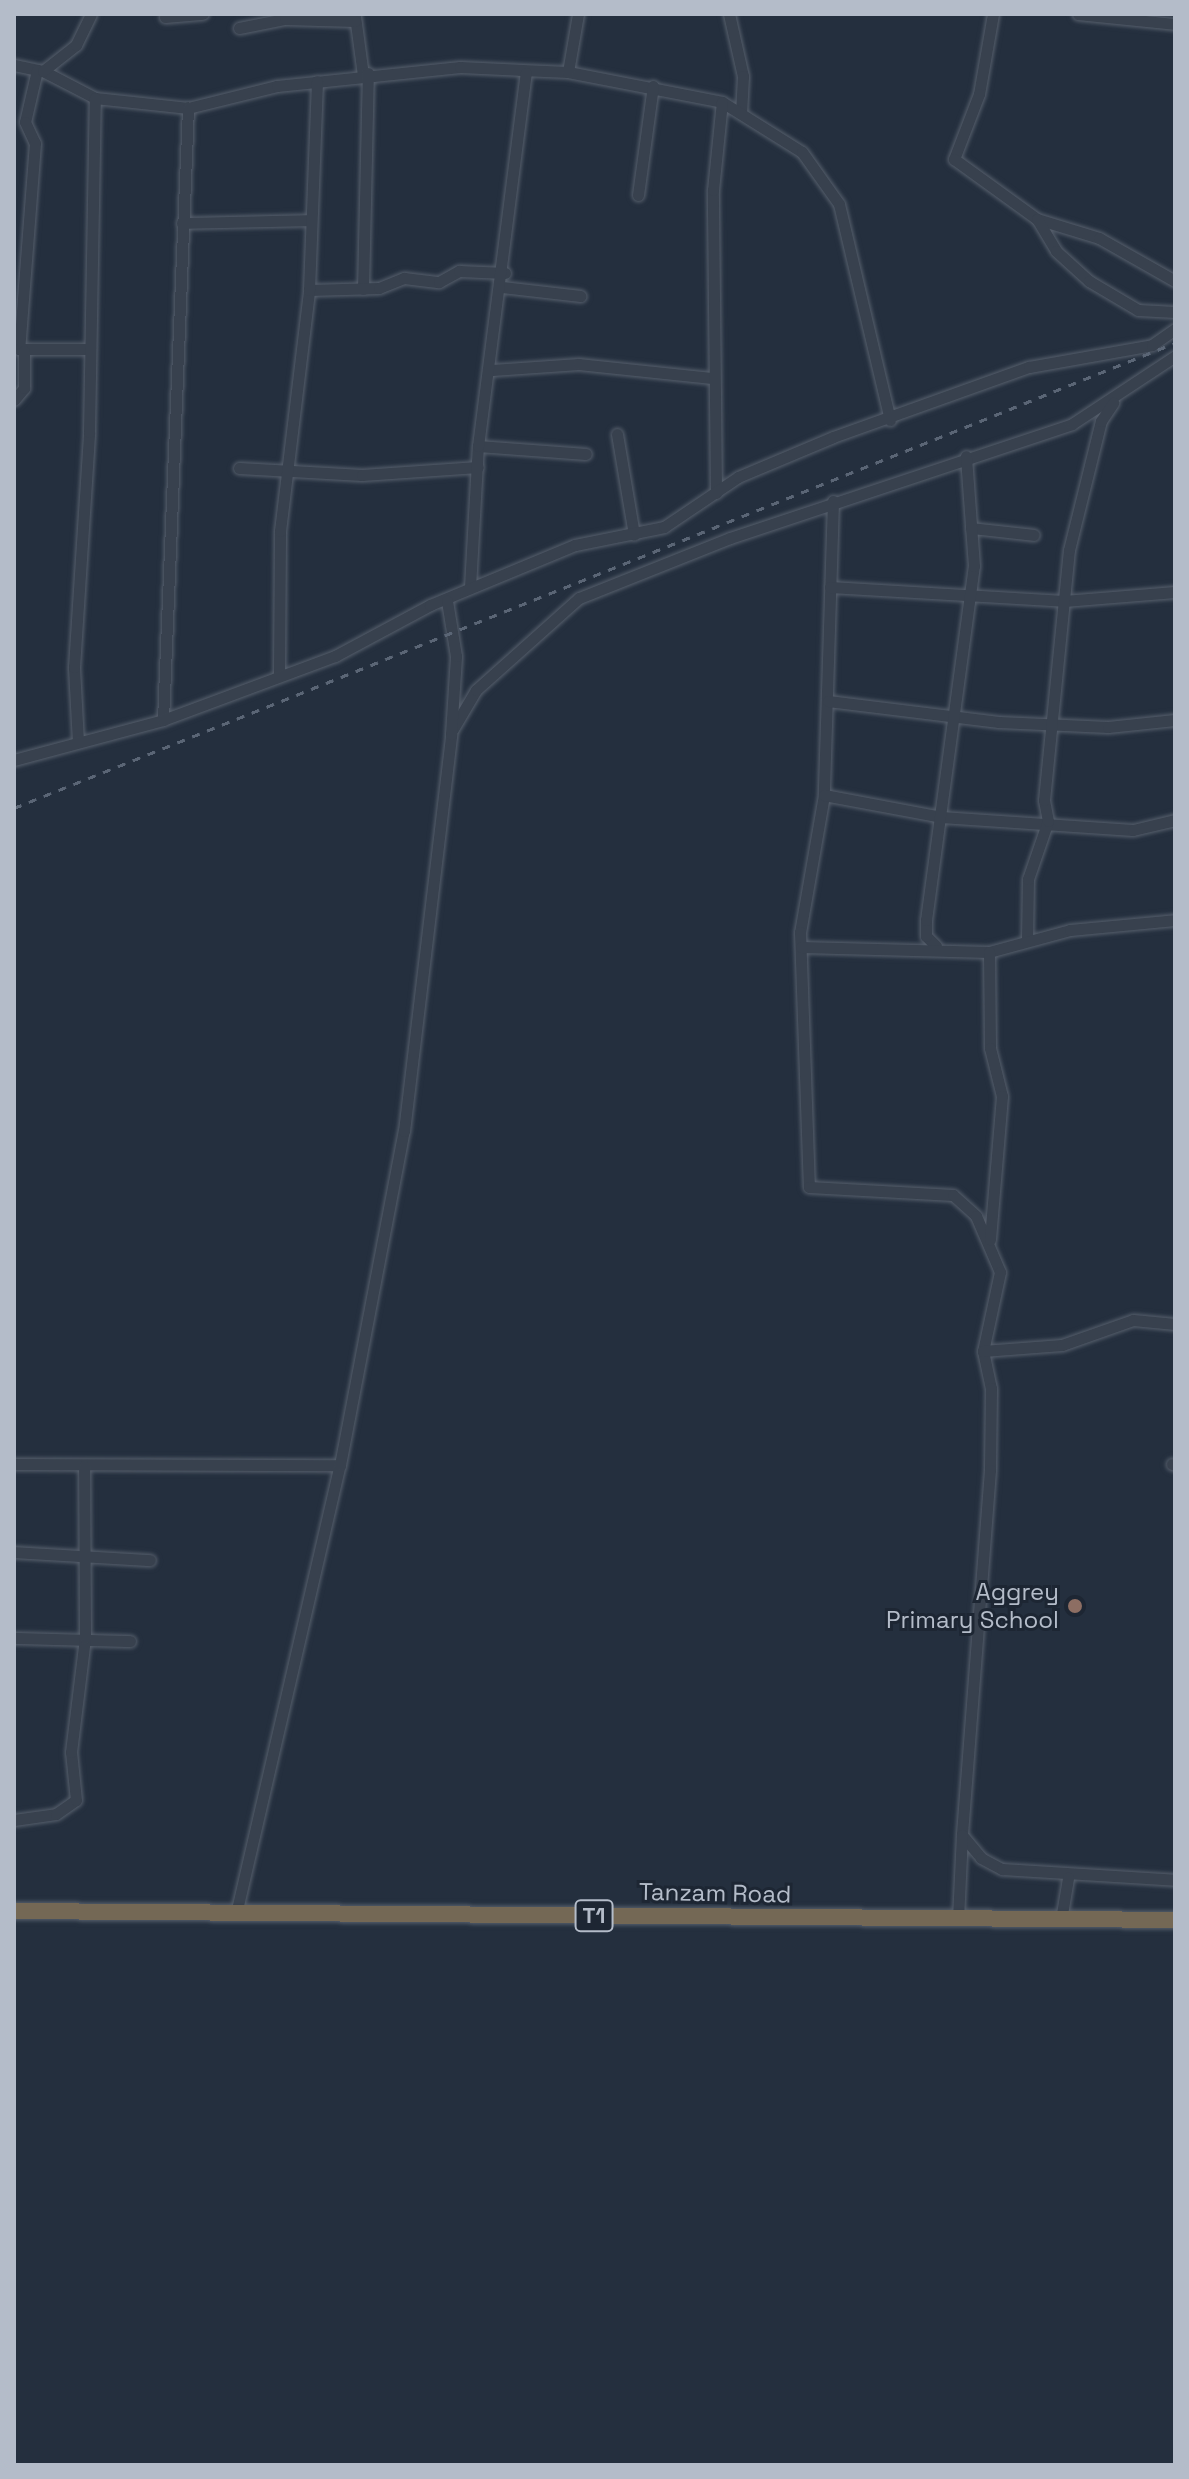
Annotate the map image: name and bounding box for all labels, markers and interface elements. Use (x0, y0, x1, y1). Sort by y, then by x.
place label: Aggrey Primary School (886, 1578, 1059, 1634)
marker: Aggrey Primary School (1066, 1597, 1084, 1615)
street label: Tanzam Road (639, 1877, 791, 1909)
road number: T1 (574, 1898, 614, 1934)

